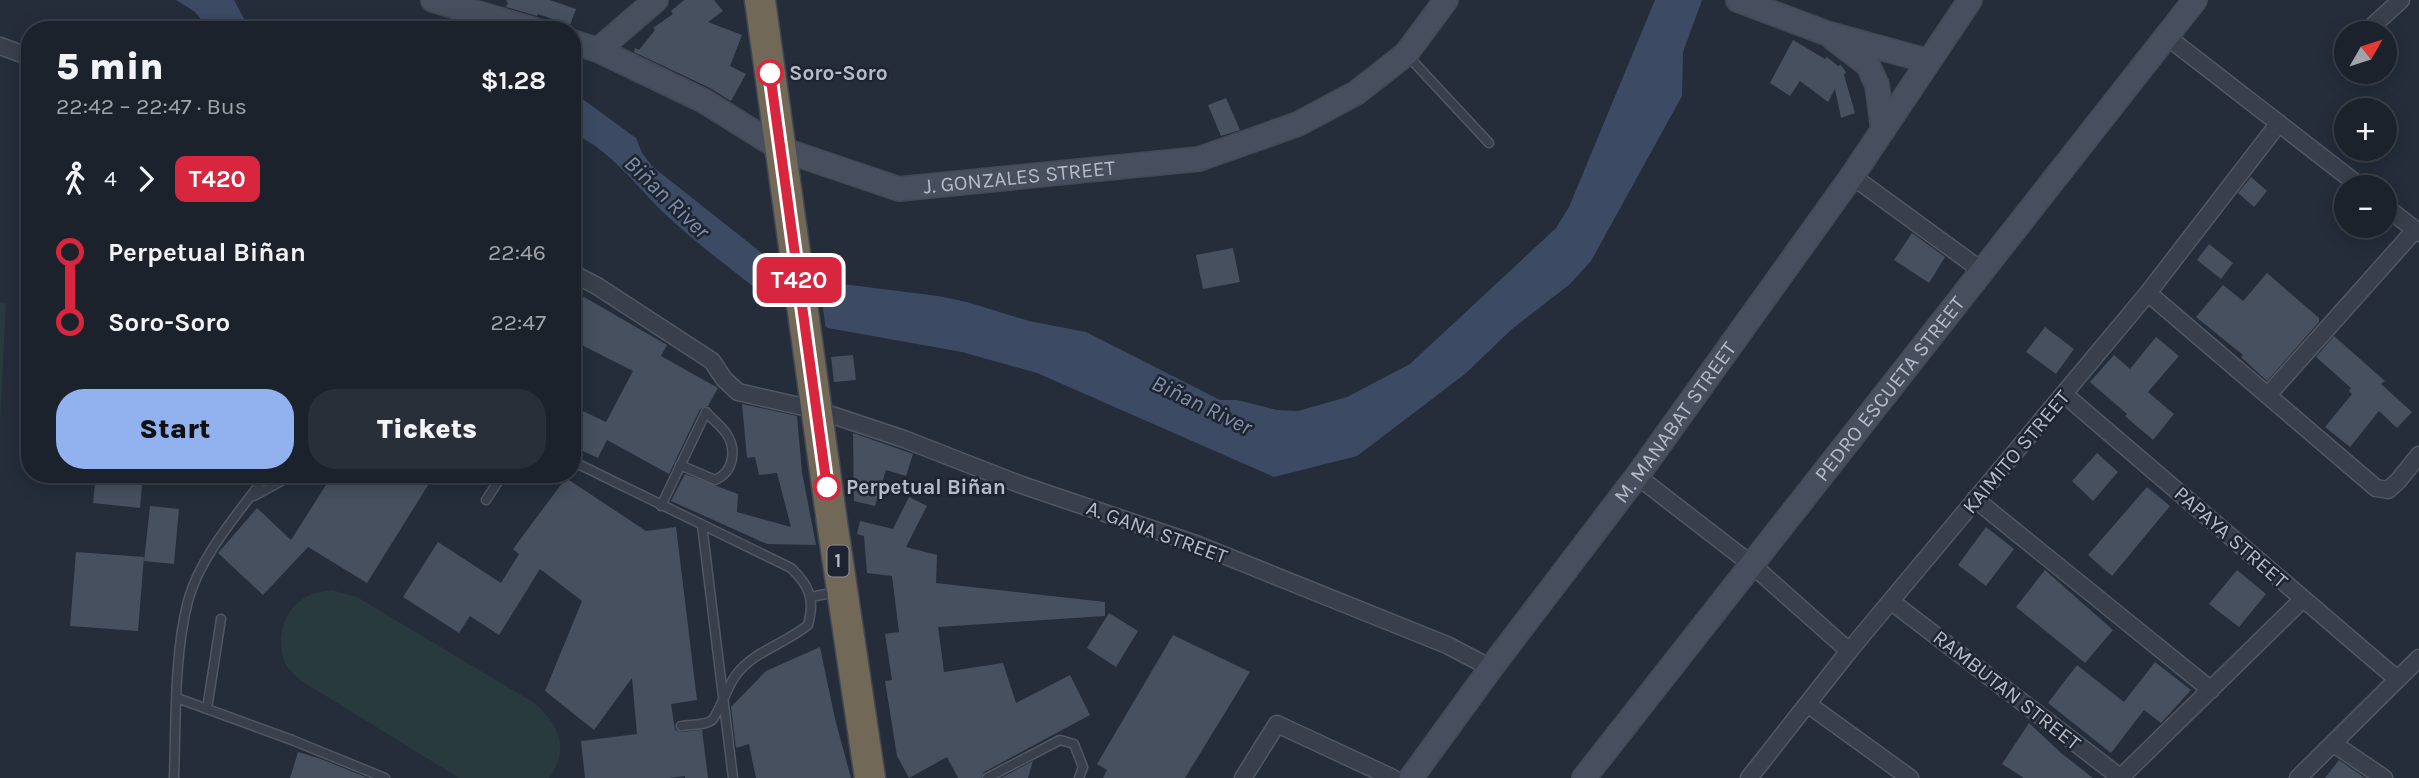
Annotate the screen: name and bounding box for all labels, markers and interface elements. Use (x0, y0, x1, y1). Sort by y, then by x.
north arrow (2334, 21, 2398, 84)
map controls (2334, 21, 2397, 238)
text: 5 min (56, 44, 164, 89)
marker: Soro-Soro (757, 60, 783, 86)
place label: Soro-Soro (789, 61, 888, 85)
text: $1.28 (481, 65, 546, 96)
text: 22:42 – 22:47 · Bus (56, 93, 247, 120)
button: + (2334, 98, 2397, 161)
water label: Biñan River (619, 150, 716, 245)
street label: J. GONZALES STREET (922, 155, 1117, 199)
icon: walk (56, 160, 94, 198)
icon: forward (127, 160, 165, 198)
text: 4 (104, 165, 117, 192)
text: T420 (189, 165, 246, 193)
button: − (2334, 175, 2397, 238)
text: Perpetual Biñan (108, 237, 306, 268)
text: 22:46 (488, 239, 546, 266)
line badge: T420 (750, 257, 848, 303)
text: T420 (771, 266, 827, 294)
street label: PEDRO ESCUETA STREET (1810, 291, 1970, 486)
text: Soro-Soro (108, 307, 230, 338)
text: 22:47 (490, 309, 546, 336)
street label: M. MANABAT STREET (1609, 337, 1742, 508)
water label: Biñan River (1147, 369, 1258, 441)
street label: KAIMITO STREET (1957, 385, 2075, 519)
button: Start (56, 389, 294, 469)
button: Tickets (308, 389, 546, 469)
marker: Perpetual Biñan (814, 474, 840, 500)
place label: Perpetual Biñan (846, 475, 1006, 499)
street label: PAPAYA STREET (2169, 481, 2293, 593)
street label: A. GANA STREET (1083, 495, 1231, 569)
road number: 1 (828, 546, 848, 576)
street label: RAMBUTAN STREET (1928, 625, 2086, 755)

